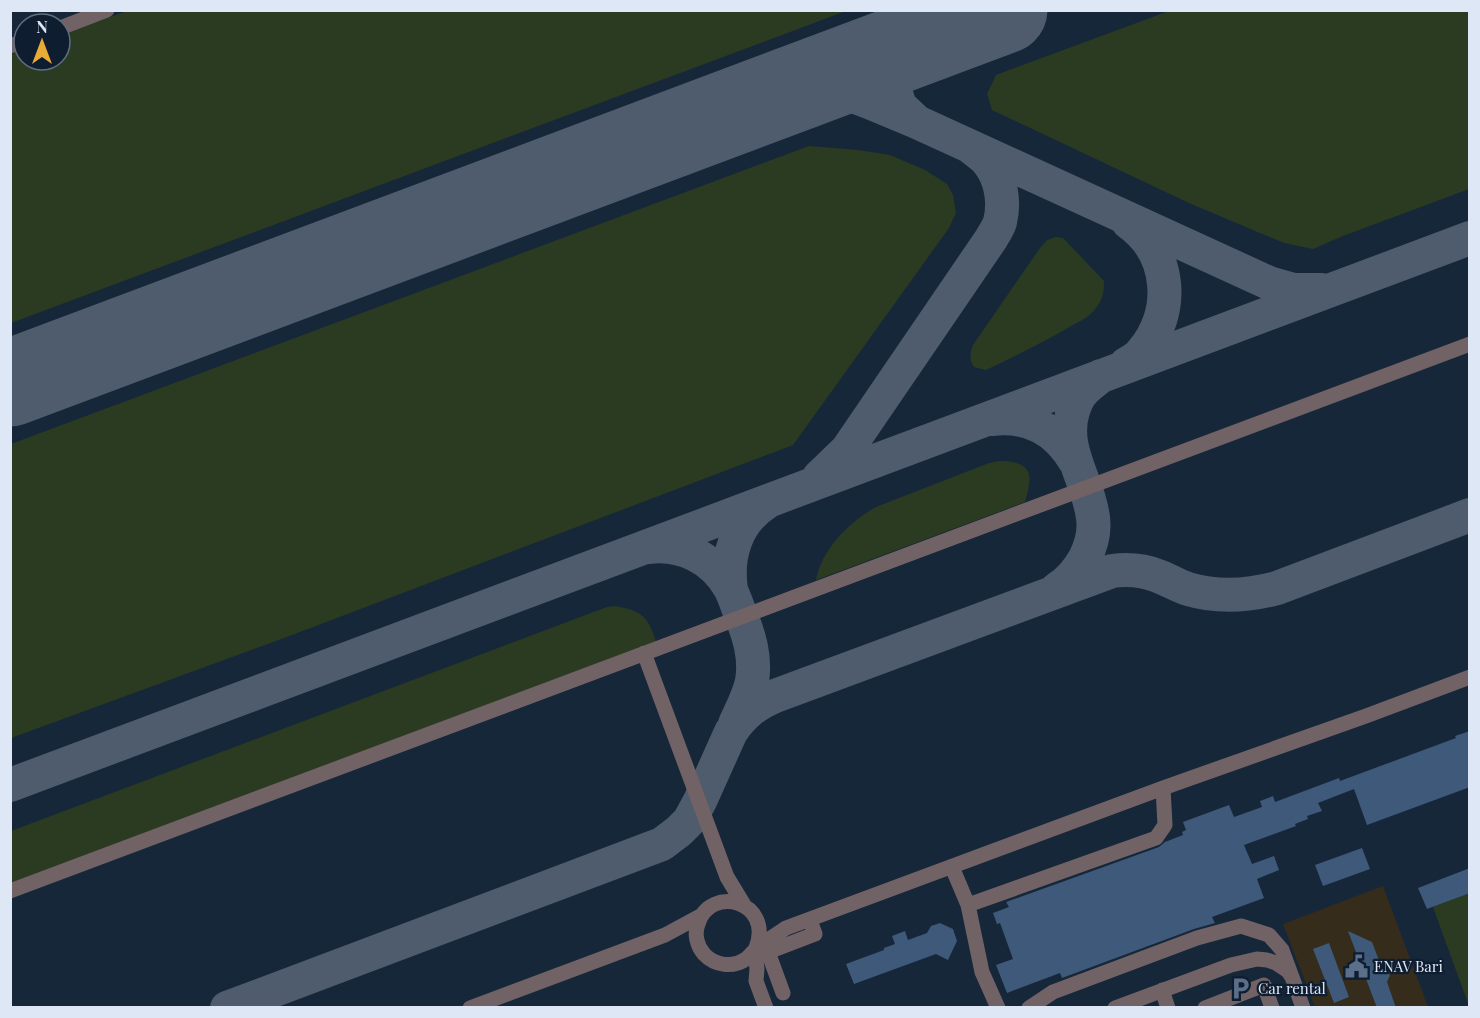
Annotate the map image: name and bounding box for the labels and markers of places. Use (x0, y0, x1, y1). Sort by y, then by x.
public building icon: ENAV Bari (1343, 953, 1369, 979)
place label: ENAV Bari (1374, 956, 1444, 976)
parking icon: Car rental (1227, 975, 1253, 1001)
place label: Car rental (1258, 978, 1326, 998)

